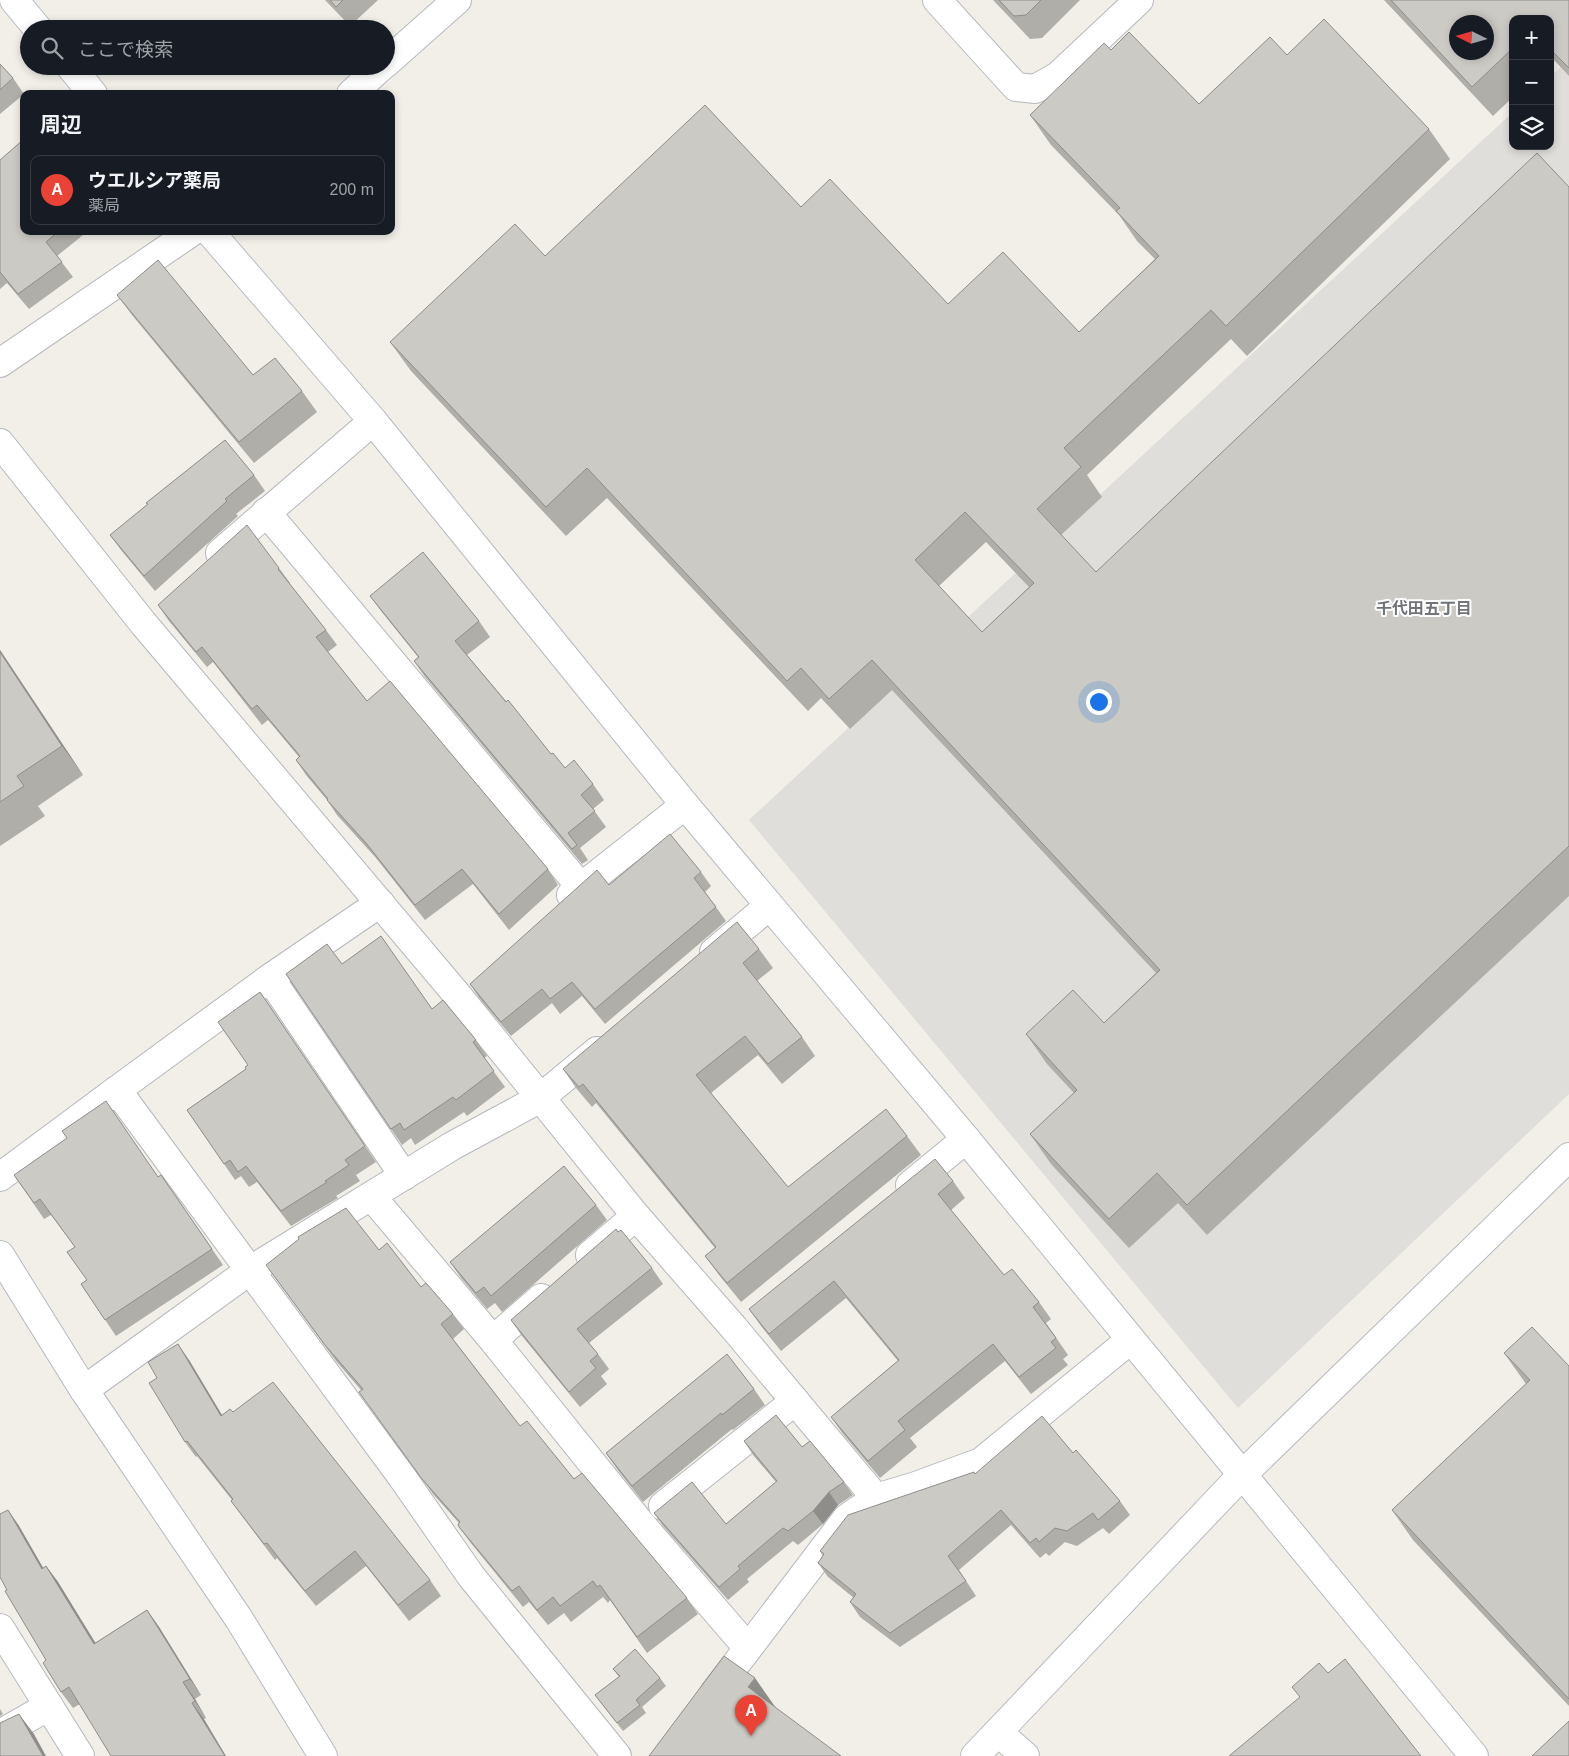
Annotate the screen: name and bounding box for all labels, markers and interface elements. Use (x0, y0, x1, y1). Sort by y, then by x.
north arrow (1449, 15, 1494, 60)
map controls (1509, 15, 1554, 150)
button: + (1509, 15, 1554, 60)
search box (20, 20, 395, 75)
icon: search (38, 34, 66, 62)
text: ここで検索 (78, 39, 173, 60)
button: − (1509, 60, 1554, 105)
button: layers (1509, 105, 1554, 150)
text: 周辺 (40, 113, 82, 136)
text: ウエルシア薬局 (88, 170, 221, 191)
text: A (51, 181, 63, 198)
text: 200 m (330, 181, 374, 198)
text: 薬局 (88, 197, 120, 214)
district label: 千代田五丁目 (1376, 599, 1472, 617)
your location (1086, 689, 1112, 715)
pin: A (735, 1695, 767, 1736)

